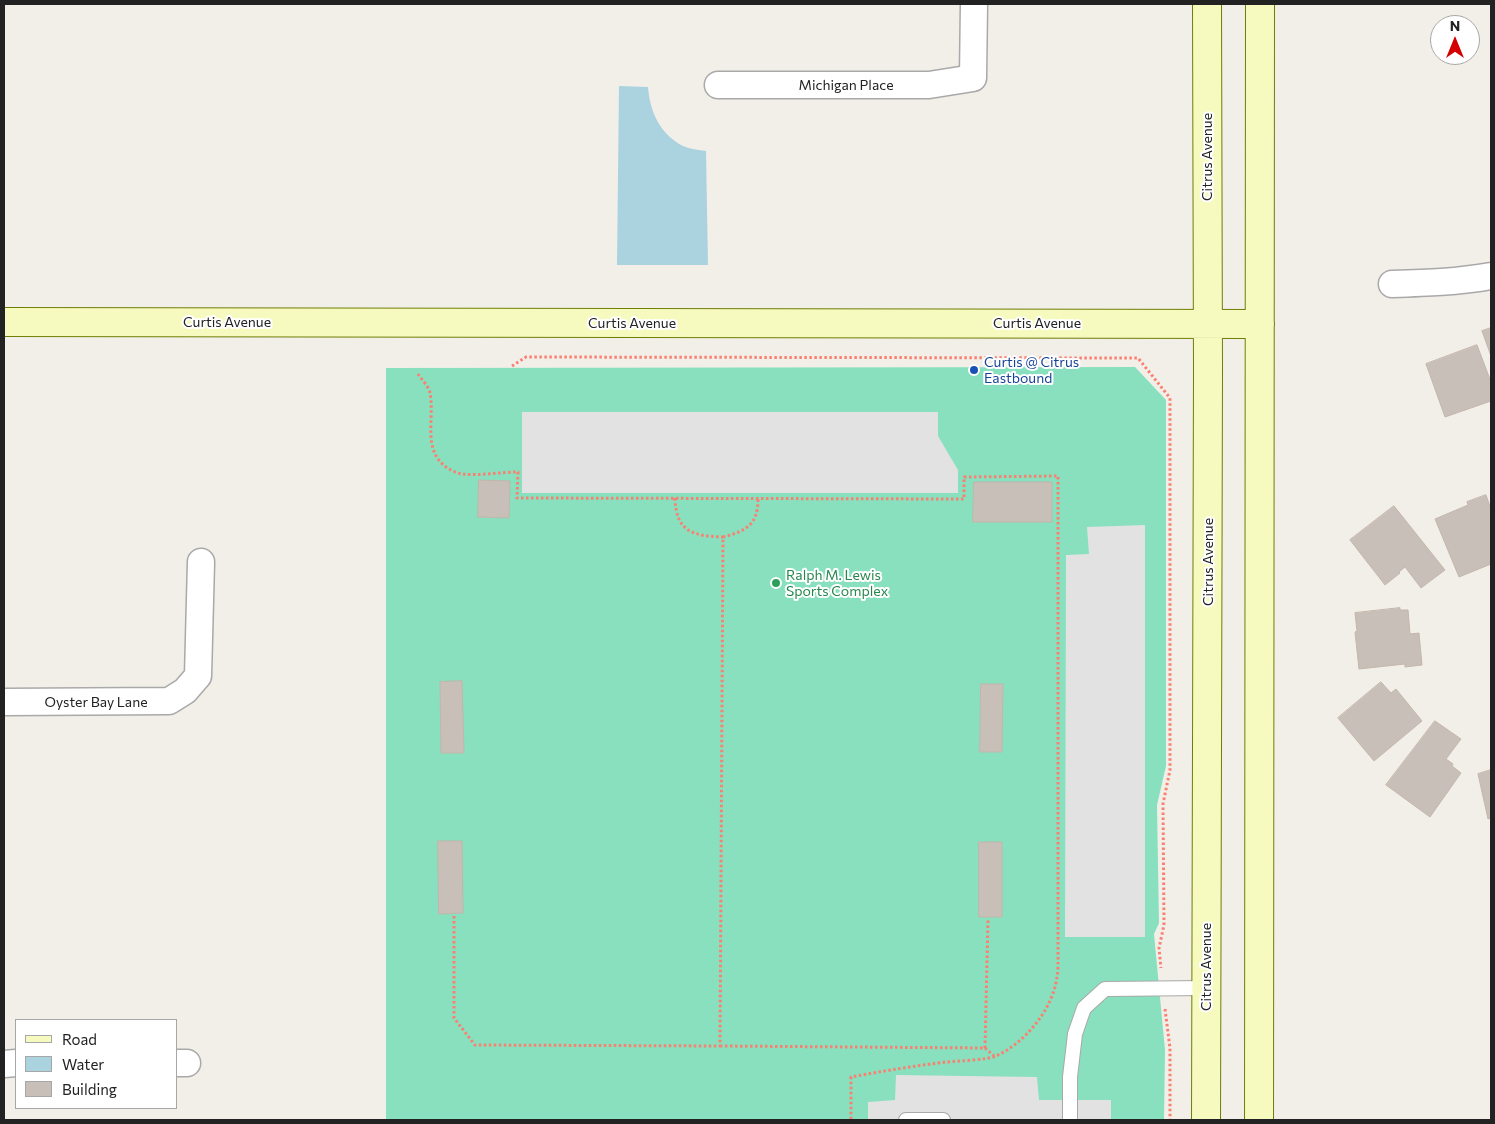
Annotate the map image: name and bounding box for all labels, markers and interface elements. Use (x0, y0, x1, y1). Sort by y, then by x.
north arrow (1430, 15, 1480, 65)
text: N (1450, 17, 1460, 34)
street label: Michigan Place (798, 77, 894, 93)
street label: Citrus Avenue (1199, 113, 1215, 201)
street label: Curtis Avenue (183, 314, 271, 330)
street label: Curtis Avenue (588, 315, 676, 331)
street label: Curtis Avenue (993, 315, 1081, 331)
place label: Curtis @ Citrus Eastbound (984, 354, 1079, 387)
marker: Curtis @ Citrus Eastbound (968, 364, 980, 376)
street label: Citrus Avenue (1200, 518, 1216, 606)
place label: Ralph M. Lewis Sports Complex (786, 567, 888, 600)
marker: Ralph M. Lewis Sports Complex (770, 577, 782, 589)
street label: Oyster Bay Lane (44, 694, 148, 710)
street label: Citrus Avenue (1198, 923, 1214, 1011)
legend (15, 1019, 178, 1109)
text: Road (62, 1030, 97, 1048)
text: Water (62, 1055, 104, 1073)
text: Building (62, 1080, 117, 1098)

